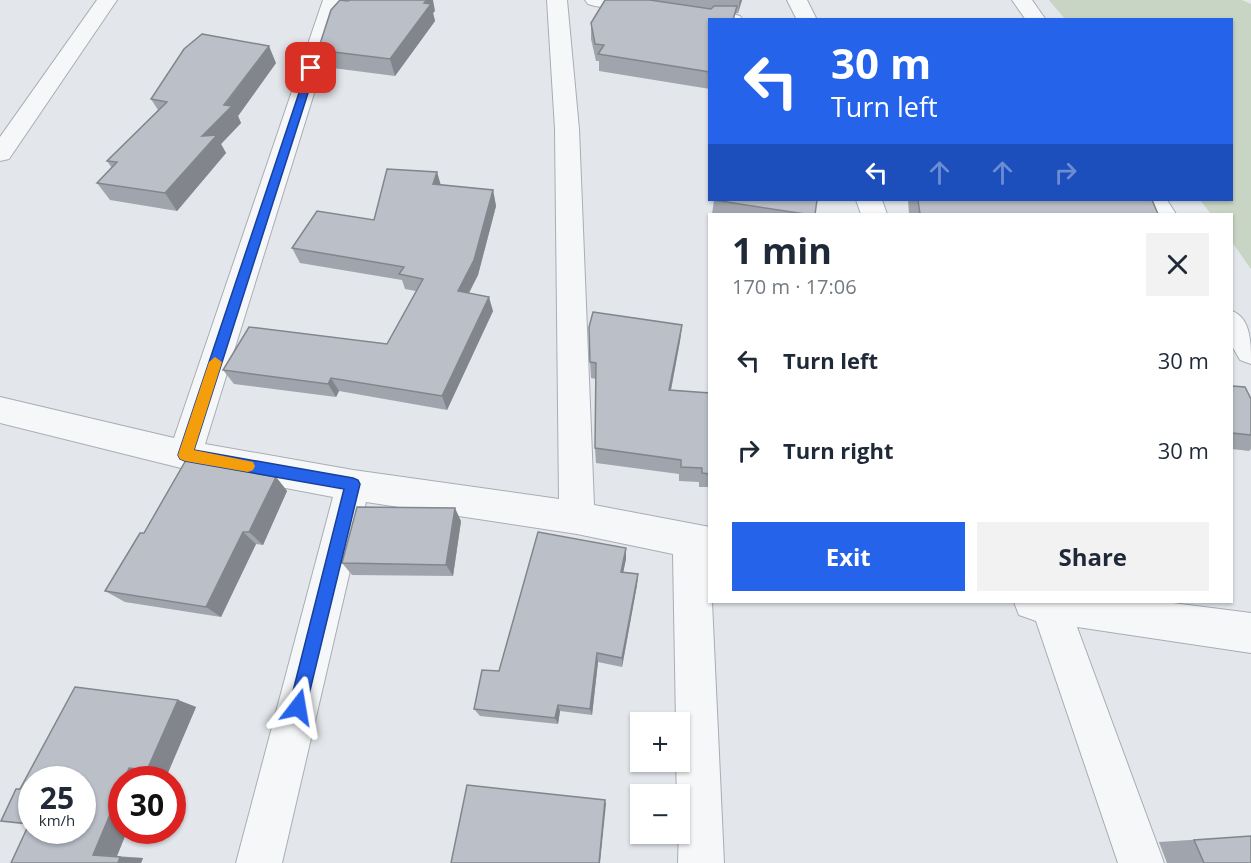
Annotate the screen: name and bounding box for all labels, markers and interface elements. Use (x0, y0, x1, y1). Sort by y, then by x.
text: 30 m (831, 34, 931, 91)
pin (285, 42, 336, 93)
icon: left (732, 42, 810, 120)
icon: arrive (294, 51, 327, 84)
text: Turn left (831, 88, 938, 125)
icon: left (860, 156, 893, 189)
icon: ahead (923, 156, 956, 189)
icon: ahead (986, 156, 1019, 189)
icon: right (1049, 156, 1082, 189)
text: 1 min (732, 226, 832, 275)
button: close (1146, 233, 1209, 296)
text: 170 m · 17:06 (732, 273, 857, 300)
icon: left (732, 344, 765, 377)
text: Turn left (783, 345, 878, 375)
text: 30 m (1158, 345, 1209, 375)
icon: right (732, 434, 765, 467)
text: Turn right (783, 435, 894, 465)
text: 30 m (1158, 435, 1209, 465)
button: Exit (732, 522, 965, 591)
button: Share (977, 522, 1209, 591)
position arrow (266, 675, 330, 739)
map controls (630, 712, 690, 844)
button: + (630, 712, 690, 772)
speed limit sign: 30 (108, 766, 186, 844)
text: 25 (40, 777, 74, 818)
button: − (630, 784, 690, 844)
text: km/h (39, 810, 75, 830)

